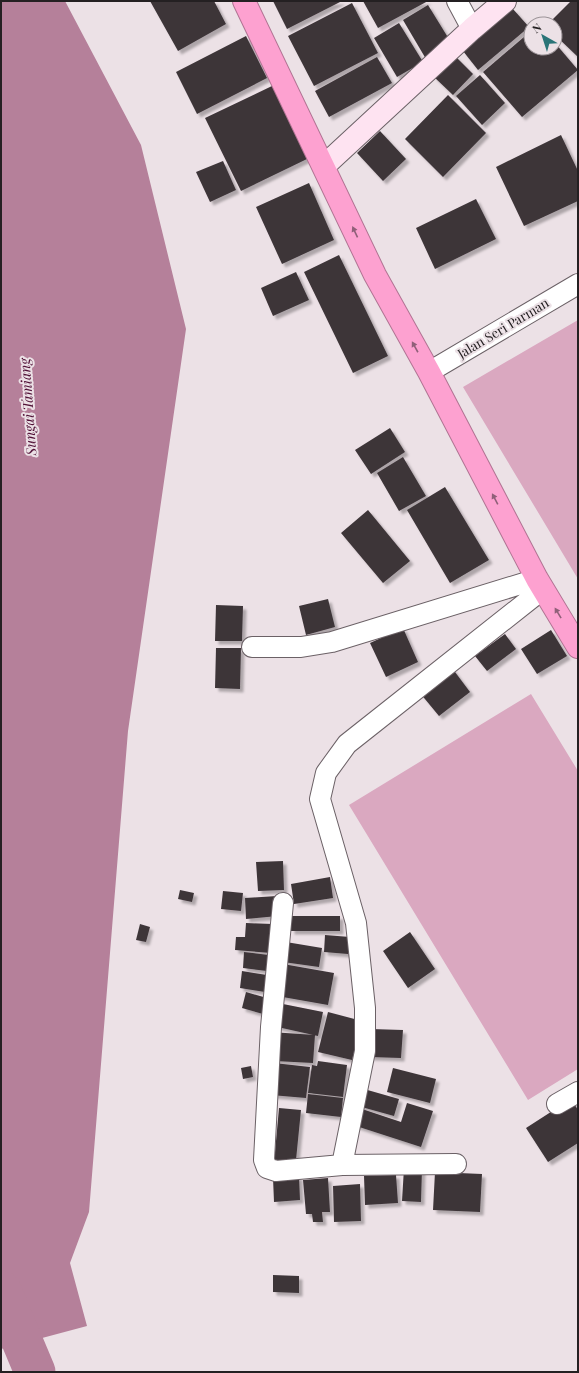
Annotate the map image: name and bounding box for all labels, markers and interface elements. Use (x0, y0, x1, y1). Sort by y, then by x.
north arrow (523, 16, 563, 56)
text: N (529, 19, 544, 36)
one-way arrow (352, 226, 358, 238)
street label: Jalan Seri Parman (453, 293, 552, 362)
one-way arrow (412, 341, 418, 353)
water label: Sungai Tamiang (15, 356, 40, 457)
one-way arrow (492, 493, 499, 505)
one-way arrow (554, 607, 561, 619)

